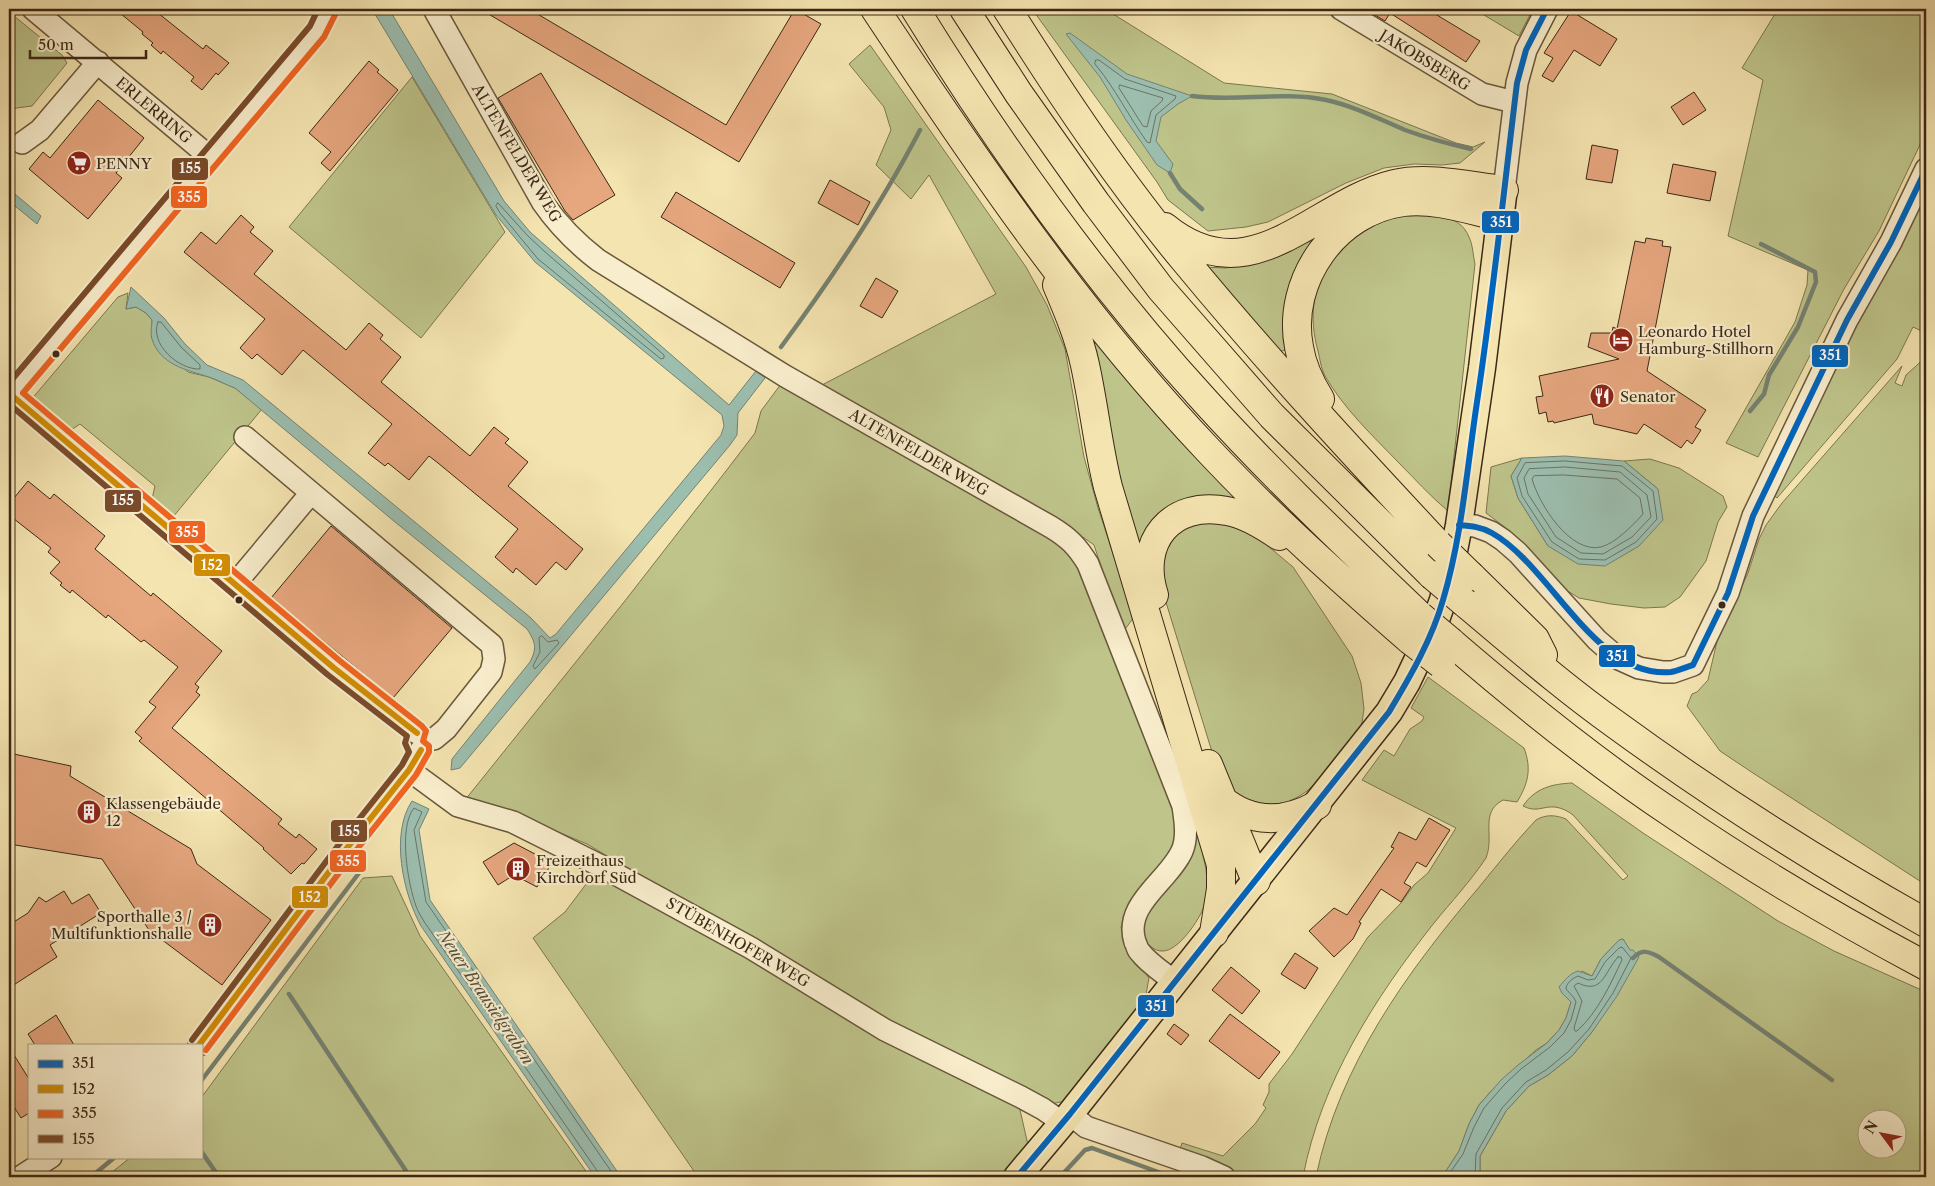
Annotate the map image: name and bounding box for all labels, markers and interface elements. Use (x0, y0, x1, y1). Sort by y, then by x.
street label: JAKOBSBERG (1374, 24, 1474, 95)
scale bar (30, 28, 146, 60)
text: 50 m (38, 35, 74, 54)
street label: ERLERRING (112, 73, 196, 147)
street label: ALTENFELDER WEG (468, 79, 566, 226)
supermarket icon: PENNY (66, 150, 92, 176)
place label: PENNY (96, 154, 152, 173)
line badge: 155 (171, 157, 209, 181)
text: 155 (179, 159, 201, 177)
line badge: 355 (170, 185, 208, 209)
text: 355 (177, 188, 201, 206)
line badge: 351 (1481, 210, 1520, 234)
text: 351 (1490, 213, 1513, 231)
place label: Leonardo Hotel Hamburg-Stillhorn (1638, 322, 1775, 358)
hotel icon: Leonardo Hotel Hamburg-Stillhorn (1608, 327, 1634, 353)
line badge: 351 (1811, 344, 1849, 368)
text: 351 (1819, 346, 1842, 364)
unlabelled marker (51, 349, 61, 359)
restaurant icon: Senator (1589, 383, 1615, 409)
place label: Senator (1620, 387, 1676, 406)
street label: ALTENFELDER WEG (845, 404, 992, 500)
line badge: 155 (104, 489, 142, 513)
text: 155 (112, 491, 134, 509)
line badge: 355 (168, 520, 206, 544)
text: 355 (175, 523, 199, 541)
line badge: 152 (193, 553, 231, 577)
text: 152 (201, 556, 223, 574)
unlabelled marker (234, 595, 244, 605)
unlabelled marker (1717, 600, 1727, 610)
line badge: 351 (1598, 644, 1636, 668)
text: 351 (1606, 647, 1629, 665)
place label: Klassengebäude 12 (106, 794, 221, 830)
building icon: Klassengebäude 12 (76, 799, 102, 825)
line badge: 155 (330, 819, 368, 843)
text: 155 (338, 822, 360, 840)
line badge: 355 (329, 849, 367, 873)
place label: Freizeithaus Kirchdorf Süd (536, 851, 637, 887)
text: 355 (336, 852, 360, 870)
building icon: Freizeithaus Kirchdorf Süd (505, 856, 531, 882)
line badge: 152 (291, 885, 329, 909)
text: 152 (299, 888, 321, 906)
street label: STÜBENHOFER WEG (663, 893, 813, 991)
place label: Sporthalle 3 / Multifunktionshalle (51, 907, 192, 943)
building icon: Sporthalle 3 / Multifunktionshalle (197, 912, 223, 938)
water label: Neuer Brausielgraben (432, 924, 539, 1068)
line badge: 351 (1137, 994, 1175, 1018)
text: 351 (1145, 997, 1168, 1015)
legend (28, 1044, 202, 1158)
text: 351 (72, 1053, 95, 1072)
text: 152 (72, 1079, 95, 1098)
text: 355 (72, 1103, 97, 1122)
north arrow (1858, 1108, 1908, 1158)
text: N (1860, 1117, 1882, 1137)
text: 155 (72, 1129, 95, 1148)

